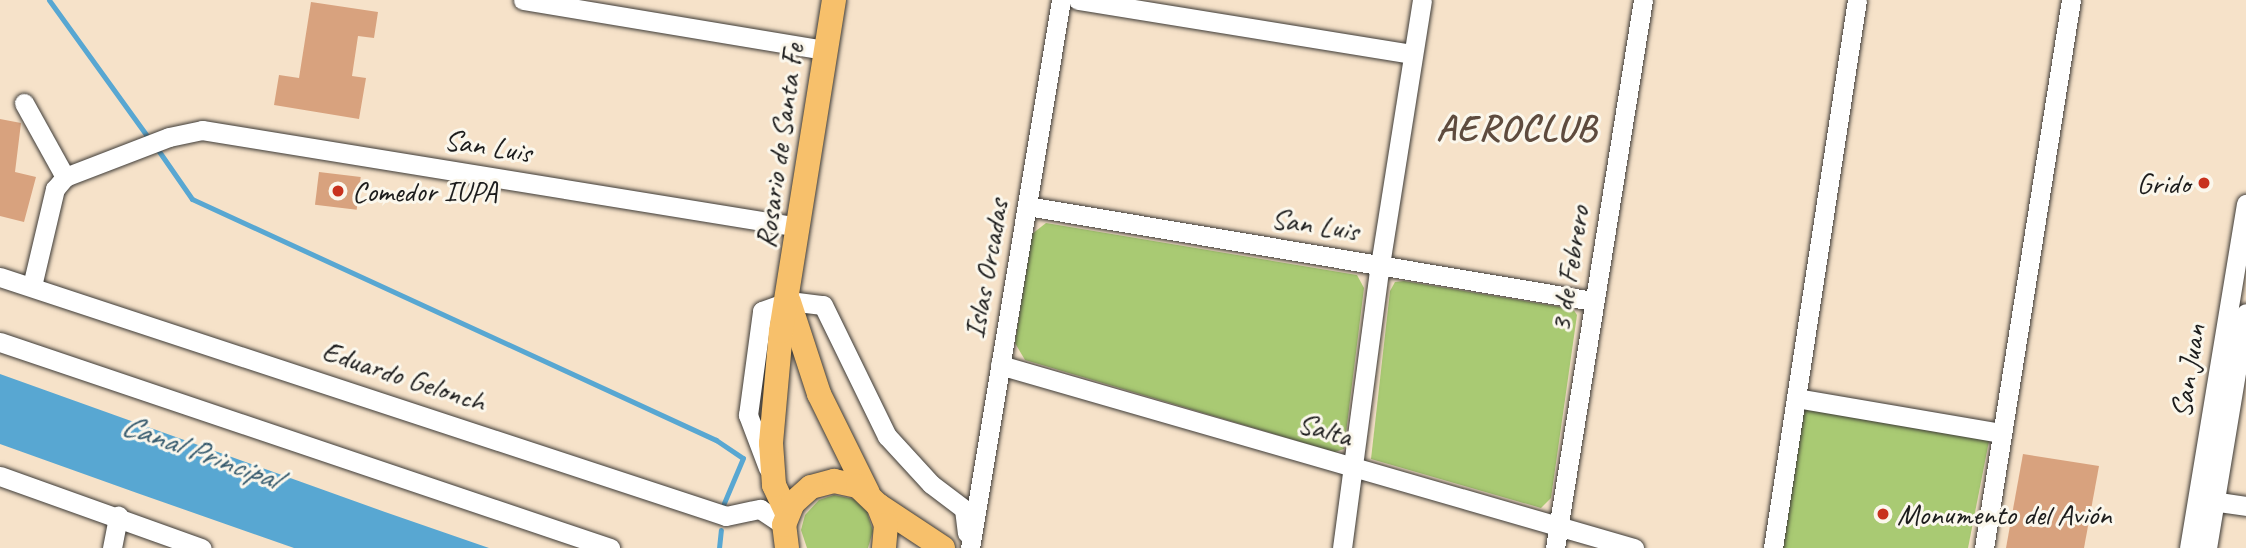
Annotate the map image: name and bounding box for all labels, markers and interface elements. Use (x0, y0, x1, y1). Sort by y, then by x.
street label: Rosario de Santa Fe (747, 42, 811, 250)
district label: AEROCLUB (1437, 106, 1597, 150)
street label: San Luis (442, 121, 534, 171)
place label: Grido (2136, 165, 2190, 201)
place label: Comedor IUPA (352, 173, 498, 209)
marker: Grido (2196, 175, 2212, 191)
marker: Comedor IUPA (330, 183, 346, 199)
street label: Islas Orcadas (956, 196, 1016, 342)
street label: San Luis (1269, 199, 1361, 249)
street label: 3 de Febrero (1541, 203, 1597, 335)
street label: San Juan (2163, 322, 2213, 420)
street label: Eduardo Gelonch (318, 333, 490, 419)
street label: Salta (1294, 404, 1356, 454)
water label: Canal Principal (116, 406, 284, 498)
place label: Monumento del Avión (1897, 496, 2112, 532)
marker: Monumento del Avión (1875, 506, 1891, 522)

